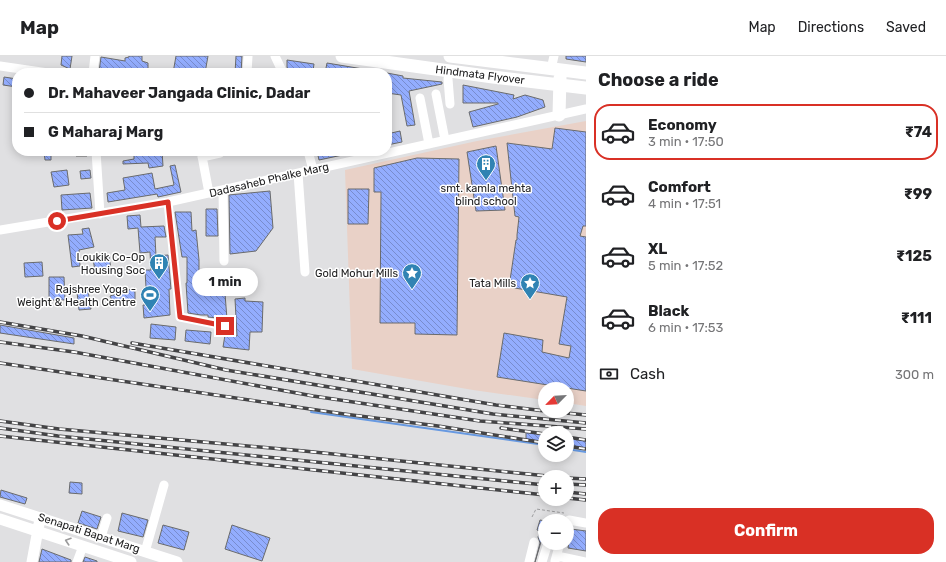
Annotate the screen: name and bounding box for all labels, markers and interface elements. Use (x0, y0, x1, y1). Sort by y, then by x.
text: Map (20, 16, 59, 39)
text: Map (749, 19, 776, 36)
text: Directions (798, 19, 864, 36)
text: Saved (886, 19, 926, 36)
street label: Hindmata Flyover (435, 63, 526, 87)
text: Choose a ride (598, 69, 719, 91)
text: Dr. Mahaveer Jangada Clinic, Dadar (48, 84, 310, 102)
icon: car (600, 114, 636, 150)
text: Economy (648, 116, 717, 134)
text: G Maharaj Marg (48, 123, 163, 141)
text: ₹74 (905, 123, 932, 141)
text: 3 min · 17:50 (648, 134, 724, 149)
building icon: smt. kamla mehta blind school (475, 153, 497, 181)
street label: Dadasaheb Phalke Marg (208, 160, 330, 200)
icon: car (600, 176, 636, 212)
text: Comfort (648, 178, 711, 196)
place label: smt. kamla mehta blind school (441, 182, 531, 208)
text: ₹99 (904, 185, 932, 203)
text: 4 min · 17:51 (648, 196, 721, 211)
route start (48, 212, 66, 230)
icon: car (600, 238, 636, 274)
text: XL (648, 240, 667, 258)
text: ₹125 (896, 247, 932, 265)
place label: Loukik Co-Op Housing Soc (76, 251, 145, 277)
building icon: Loukik Co-Op Housing Soc (148, 252, 170, 280)
text: 5 min · 17:52 (648, 258, 723, 273)
place icon: Gold Mohur Mills (401, 262, 423, 290)
place label: Gold Mohur Mills (315, 267, 398, 280)
callout: 1 min (192, 268, 258, 296)
place icon: Tata Mills (519, 272, 541, 300)
text: 1 min (208, 274, 242, 289)
place label: Tata Mills (469, 277, 516, 290)
place label: Rajshree Yoga - Weight & Health Centre (17, 283, 136, 309)
sports icon: Rajshree Yoga - Weight & Health Centre (139, 284, 161, 312)
icon: car (600, 300, 636, 336)
text: Black (648, 302, 689, 320)
text: ₹111 (901, 309, 932, 327)
route end (216, 317, 234, 335)
text: 6 min · 17:53 (648, 320, 723, 335)
icon: cash (598, 363, 620, 385)
text: Cash (630, 365, 665, 383)
text: 300 m (895, 367, 934, 382)
north arrow (538, 382, 574, 418)
map controls (538, 382, 574, 550)
button: layers (538, 426, 574, 462)
button: + (538, 470, 574, 506)
button: Confirm (598, 508, 934, 554)
street label: Senapati Bapat Marg (36, 510, 142, 556)
button: − (538, 514, 574, 550)
one-way arrow (64, 537, 71, 546)

